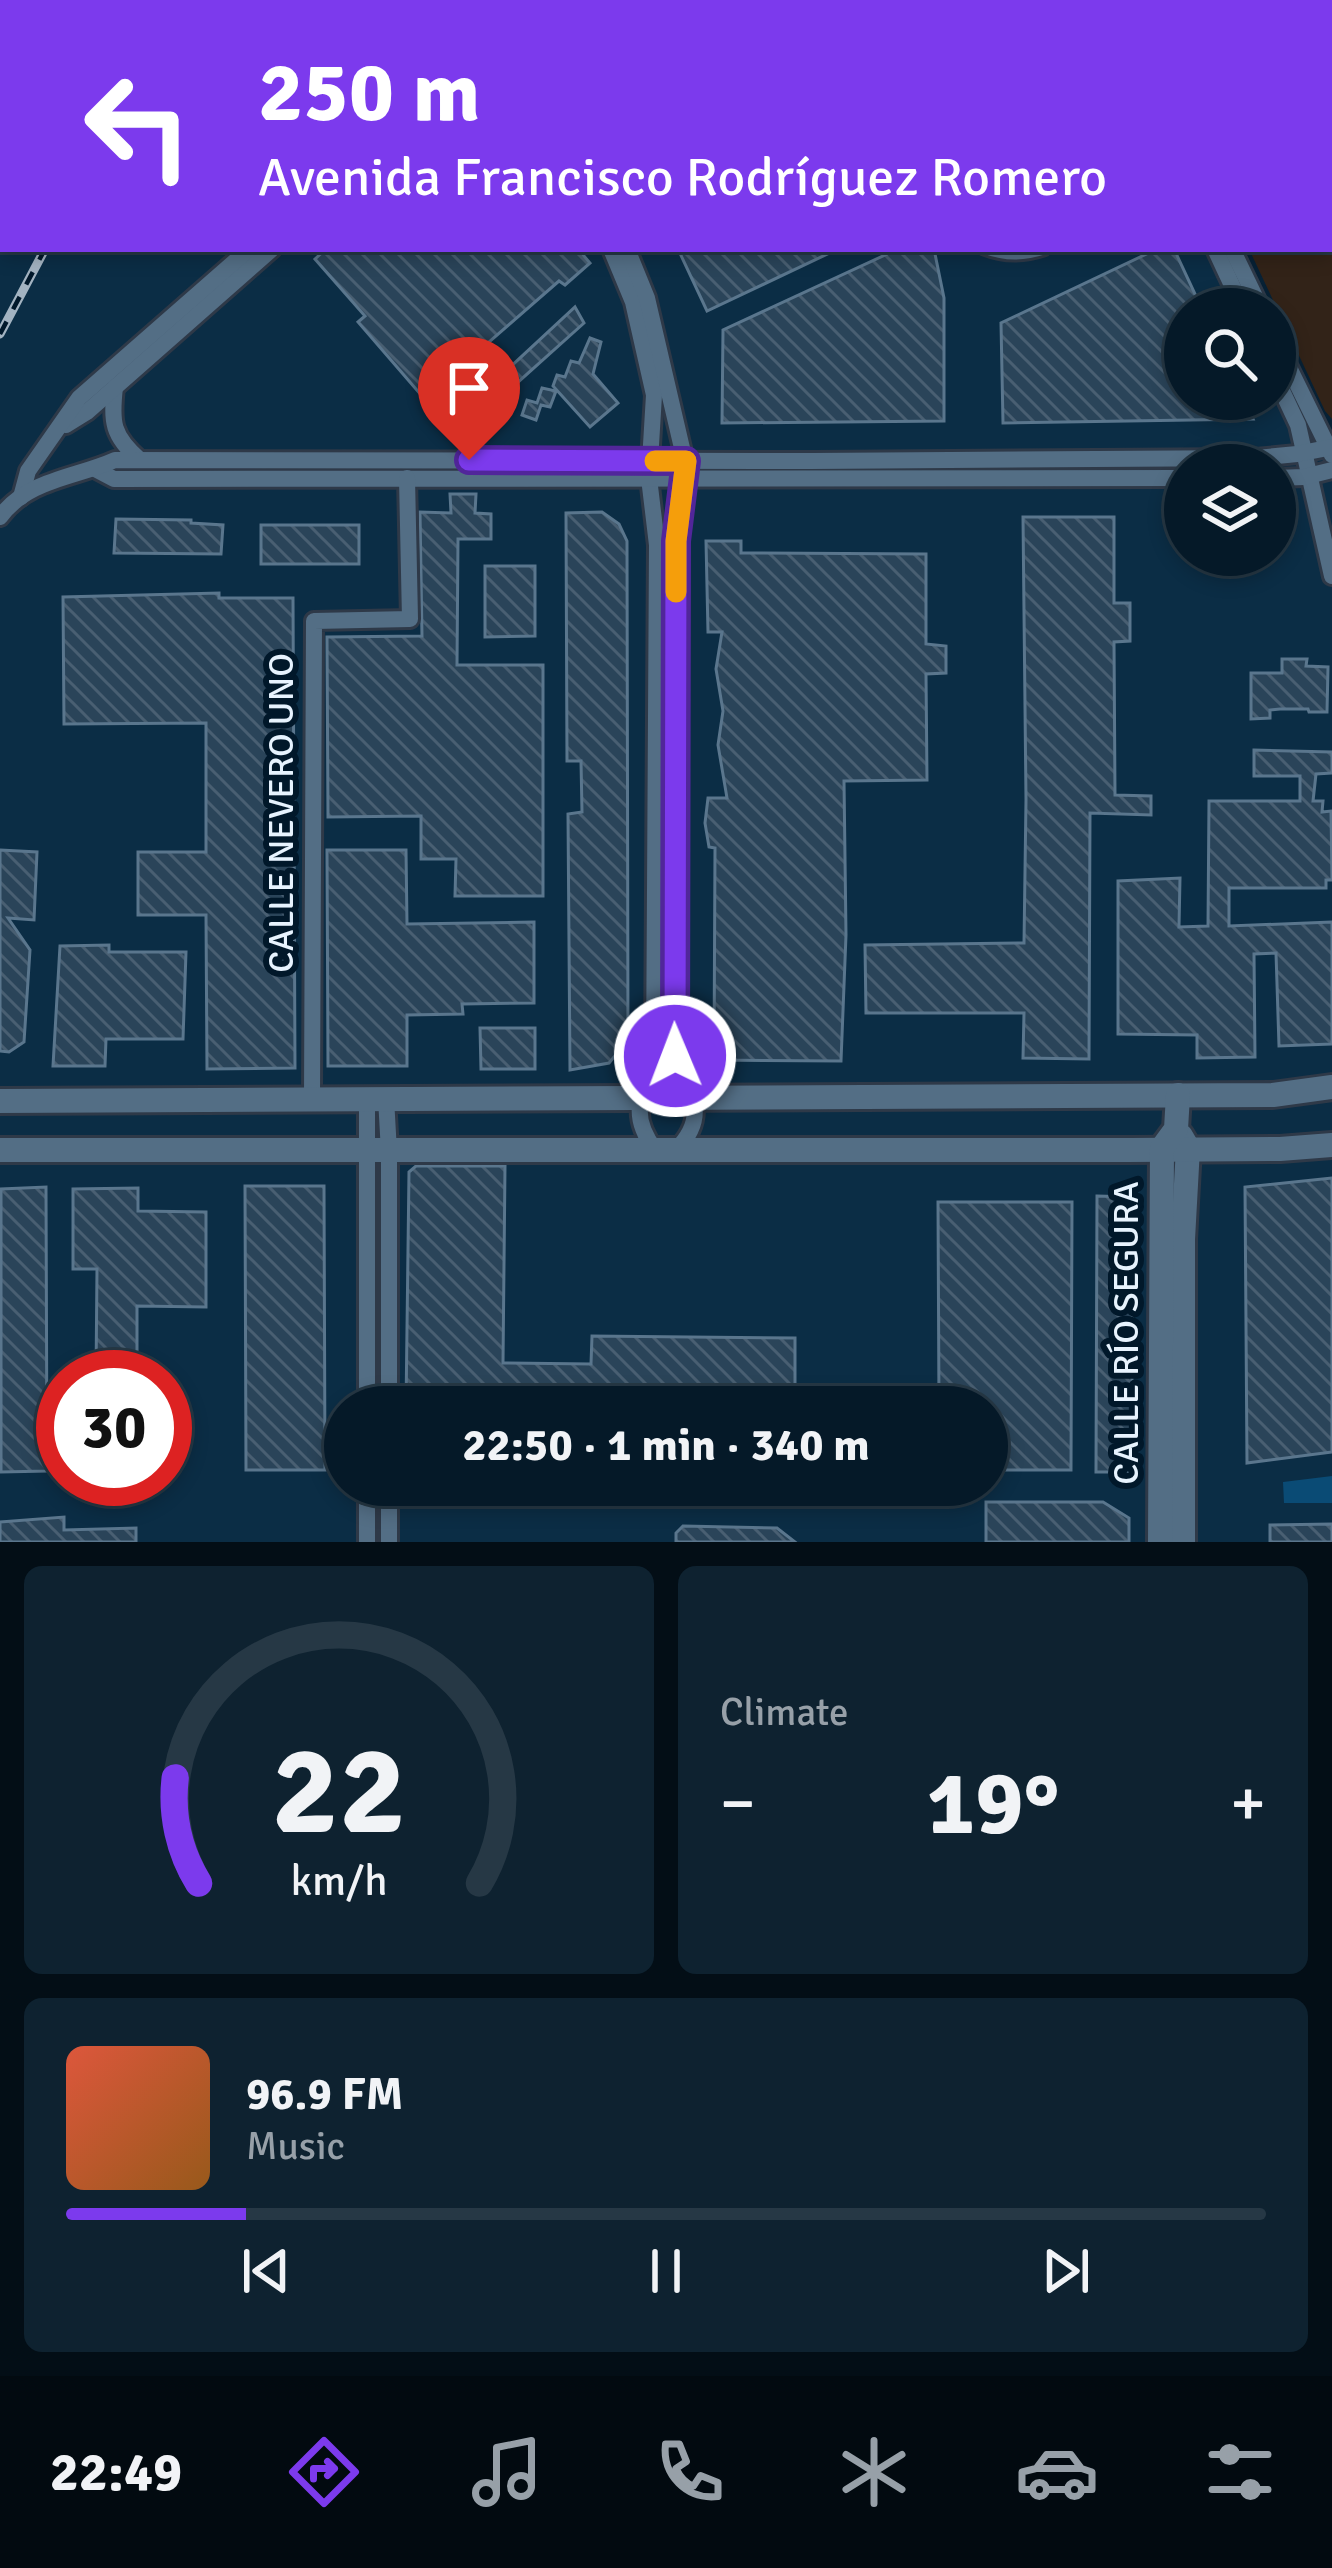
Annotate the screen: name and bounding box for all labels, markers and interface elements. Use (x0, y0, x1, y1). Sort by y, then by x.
text: 250 m (258, 41, 480, 145)
icon: left (60, 48, 216, 204)
text: Avenida Francisco Rodríguez Romero (258, 144, 1107, 211)
map controls (1164, 288, 1296, 576)
button: search (1164, 288, 1296, 420)
pin (418, 337, 520, 460)
icon: arrive (436, 355, 502, 421)
button: layers (1164, 444, 1296, 576)
street label: CALLE NEVERO UNO (259, 653, 304, 973)
position arrow (612, 993, 738, 1119)
street label: CALLE RÍO SEGURA (1104, 1181, 1149, 1485)
speed limit sign: 30 (36, 1350, 192, 1506)
text: 22:50 · 1 min · 340 m (462, 1418, 870, 1473)
text: Climate (720, 1688, 849, 1736)
text: 22 (272, 1715, 406, 1868)
text: 19° (926, 1748, 1060, 1859)
text: − (720, 1763, 756, 1844)
text: + (1230, 1763, 1266, 1844)
text: km/h (290, 1855, 388, 1908)
text: 96.9 FM (246, 2067, 403, 2122)
text: Music (246, 2122, 345, 2170)
icon: previous (233, 2238, 299, 2304)
icon: pause (633, 2238, 699, 2304)
icon: next (1033, 2238, 1099, 2304)
icon: directions (282, 2430, 366, 2514)
icon: music (465, 2430, 549, 2514)
icon: phone (648, 2430, 732, 2514)
icon: climate (832, 2430, 916, 2514)
icon: car (1015, 2430, 1099, 2514)
icon: filters (1198, 2430, 1282, 2514)
text: 22:49 (50, 2439, 182, 2506)

